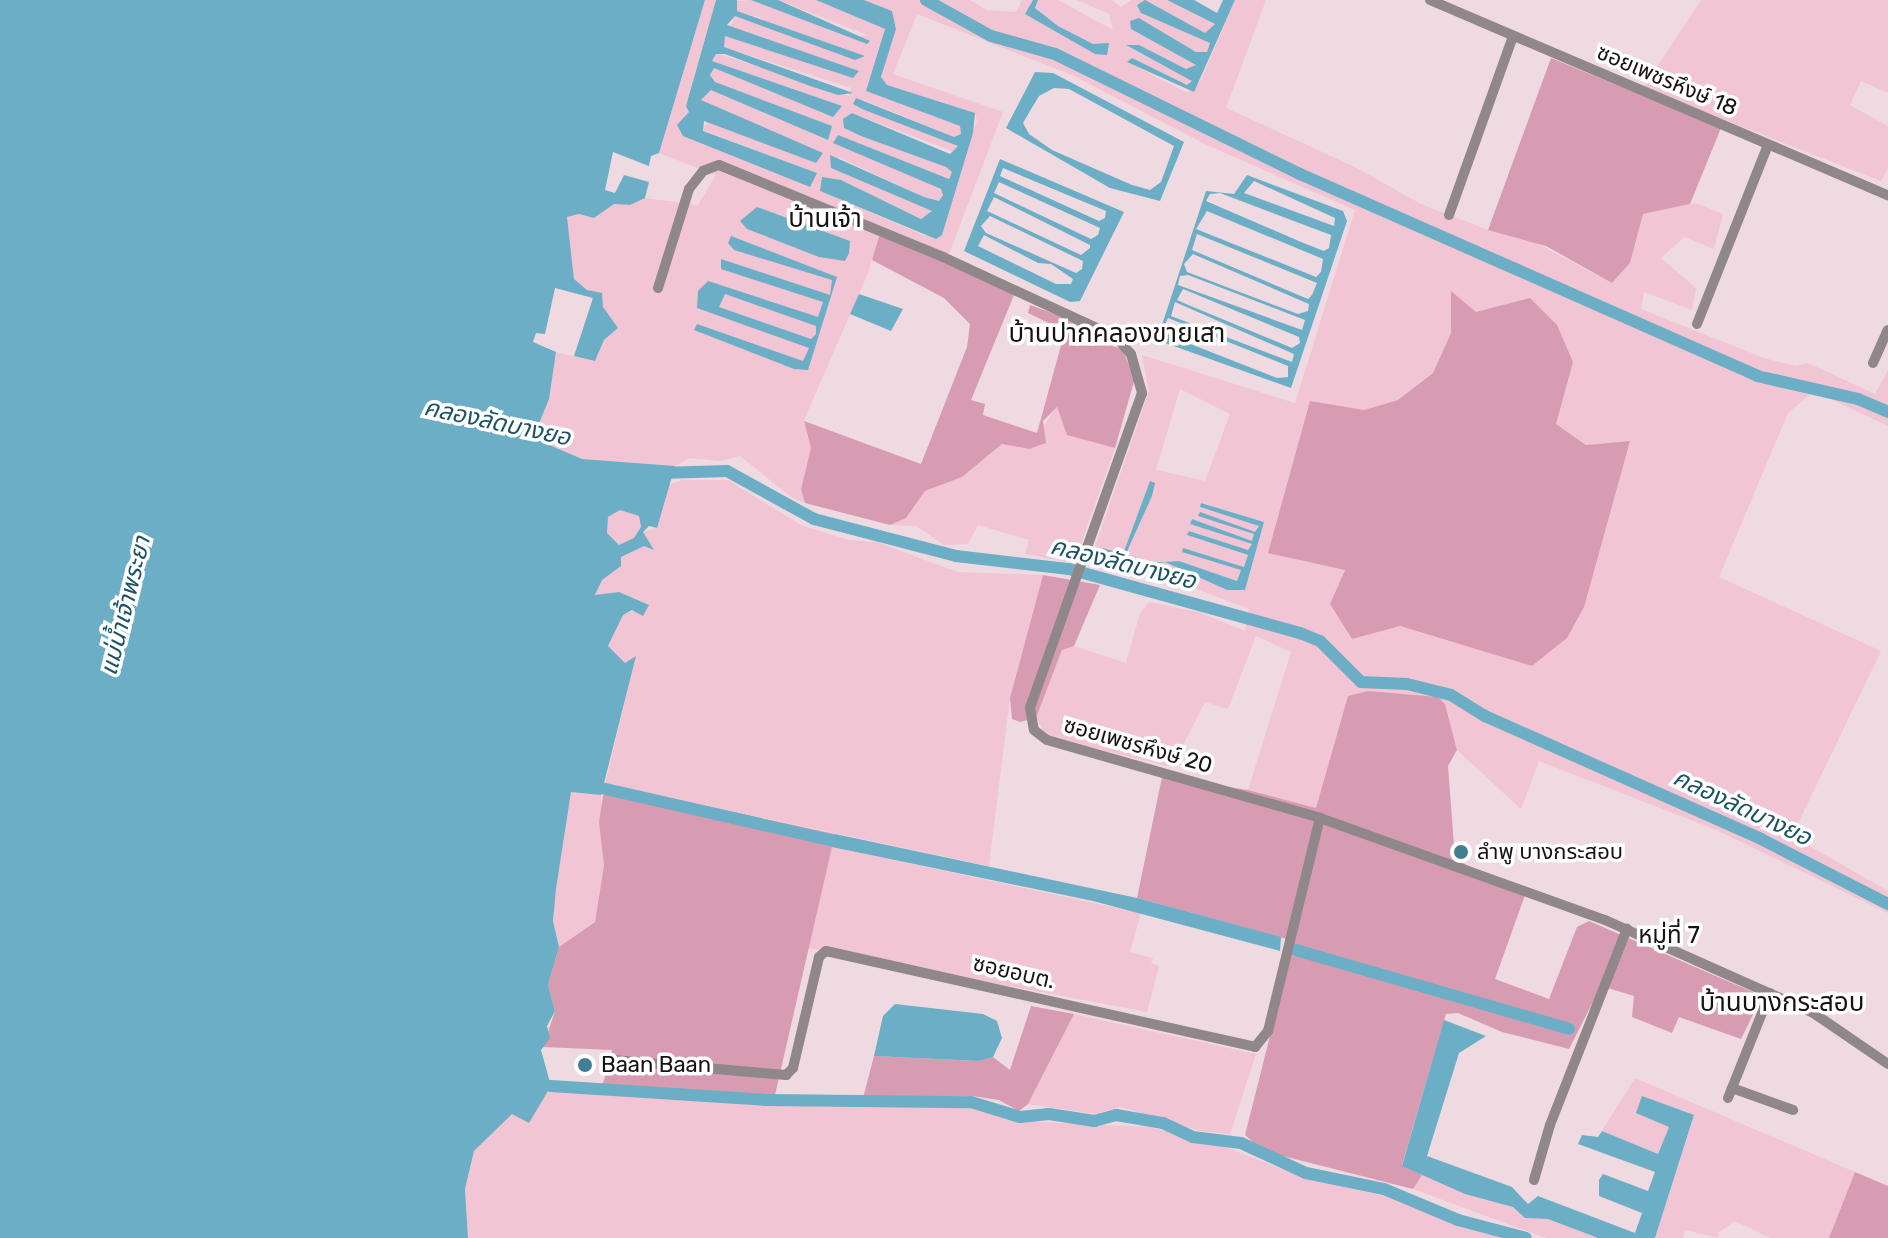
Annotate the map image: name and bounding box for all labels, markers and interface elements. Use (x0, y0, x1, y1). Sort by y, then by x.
street label: ซอยเพชรหึงษ์ 18 (1593, 39, 1741, 121)
district label: บ้านเจ้า (788, 203, 862, 235)
district label: บ้านปากคลองขายเสา (1009, 318, 1225, 350)
water label: คลองลัดบางยอ (421, 393, 573, 453)
water label: คลองลัดบางยอ (1047, 532, 1199, 596)
water label: แม่น้ำเจ้าพระยา (95, 534, 157, 678)
street label: ซอยเพชรหึงษ์ 20 (1061, 711, 1215, 779)
water label: คลองลัดบางยอ (1669, 764, 1815, 852)
place label: ลำพู บางกระสอบ (1477, 839, 1623, 865)
marker: ลำพู บางกระสอบ (1452, 843, 1470, 861)
district label: หมู่ที่ 7 (1638, 922, 1700, 950)
street label: ซอยอบต. (970, 950, 1058, 994)
district label: บ้านบางกระสอบ (1700, 987, 1864, 1019)
place label: Baan Baan (601, 1052, 711, 1078)
marker: Baan Baan (576, 1056, 594, 1074)

